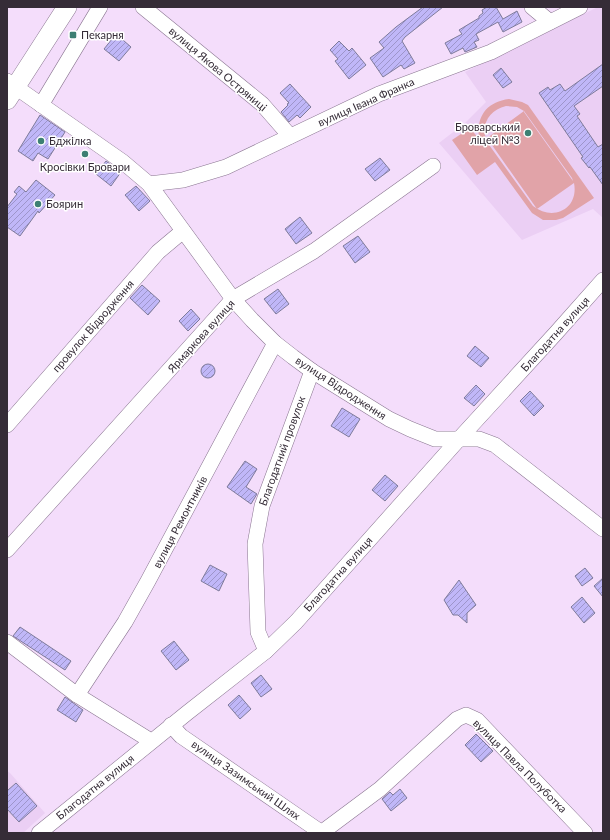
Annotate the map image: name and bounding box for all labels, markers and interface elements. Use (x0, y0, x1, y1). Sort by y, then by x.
street label: вулиця Якова Остряниці (167, 24, 270, 114)
place label: Пекарня (81, 28, 124, 41)
marker: Пекарня (68, 30, 78, 40)
street label: вулиця Івана Франка (316, 74, 416, 129)
place label: Броварський ліцей №3 (455, 120, 520, 146)
marker: Броварський ліцей №3 (523, 128, 533, 138)
place label: Бджілка (49, 134, 91, 147)
marker: Бджілка (36, 136, 46, 146)
marker: Кросівки Бровари (80, 149, 90, 159)
place label: Кросівки Бровари (40, 160, 130, 173)
place label: Боярин (46, 197, 83, 210)
marker: Боярин (33, 199, 43, 209)
street label: провулок Відродження (49, 277, 136, 374)
street label: Благодатна вулиця (518, 293, 592, 374)
street label: Ярмаркова вулиця (164, 297, 237, 376)
street label: вулиця Відродження (293, 353, 389, 422)
street label: Благодатний провулок (256, 394, 308, 507)
street label: вулиця Ремонтників (150, 474, 209, 570)
street label: Благодатна вулиця (301, 533, 375, 614)
street label: вулиця Павла Полуботка (471, 716, 570, 815)
street label: вулиця Зазимський Шлях (189, 737, 304, 822)
street label: Благодатна вулиця (53, 751, 136, 822)

